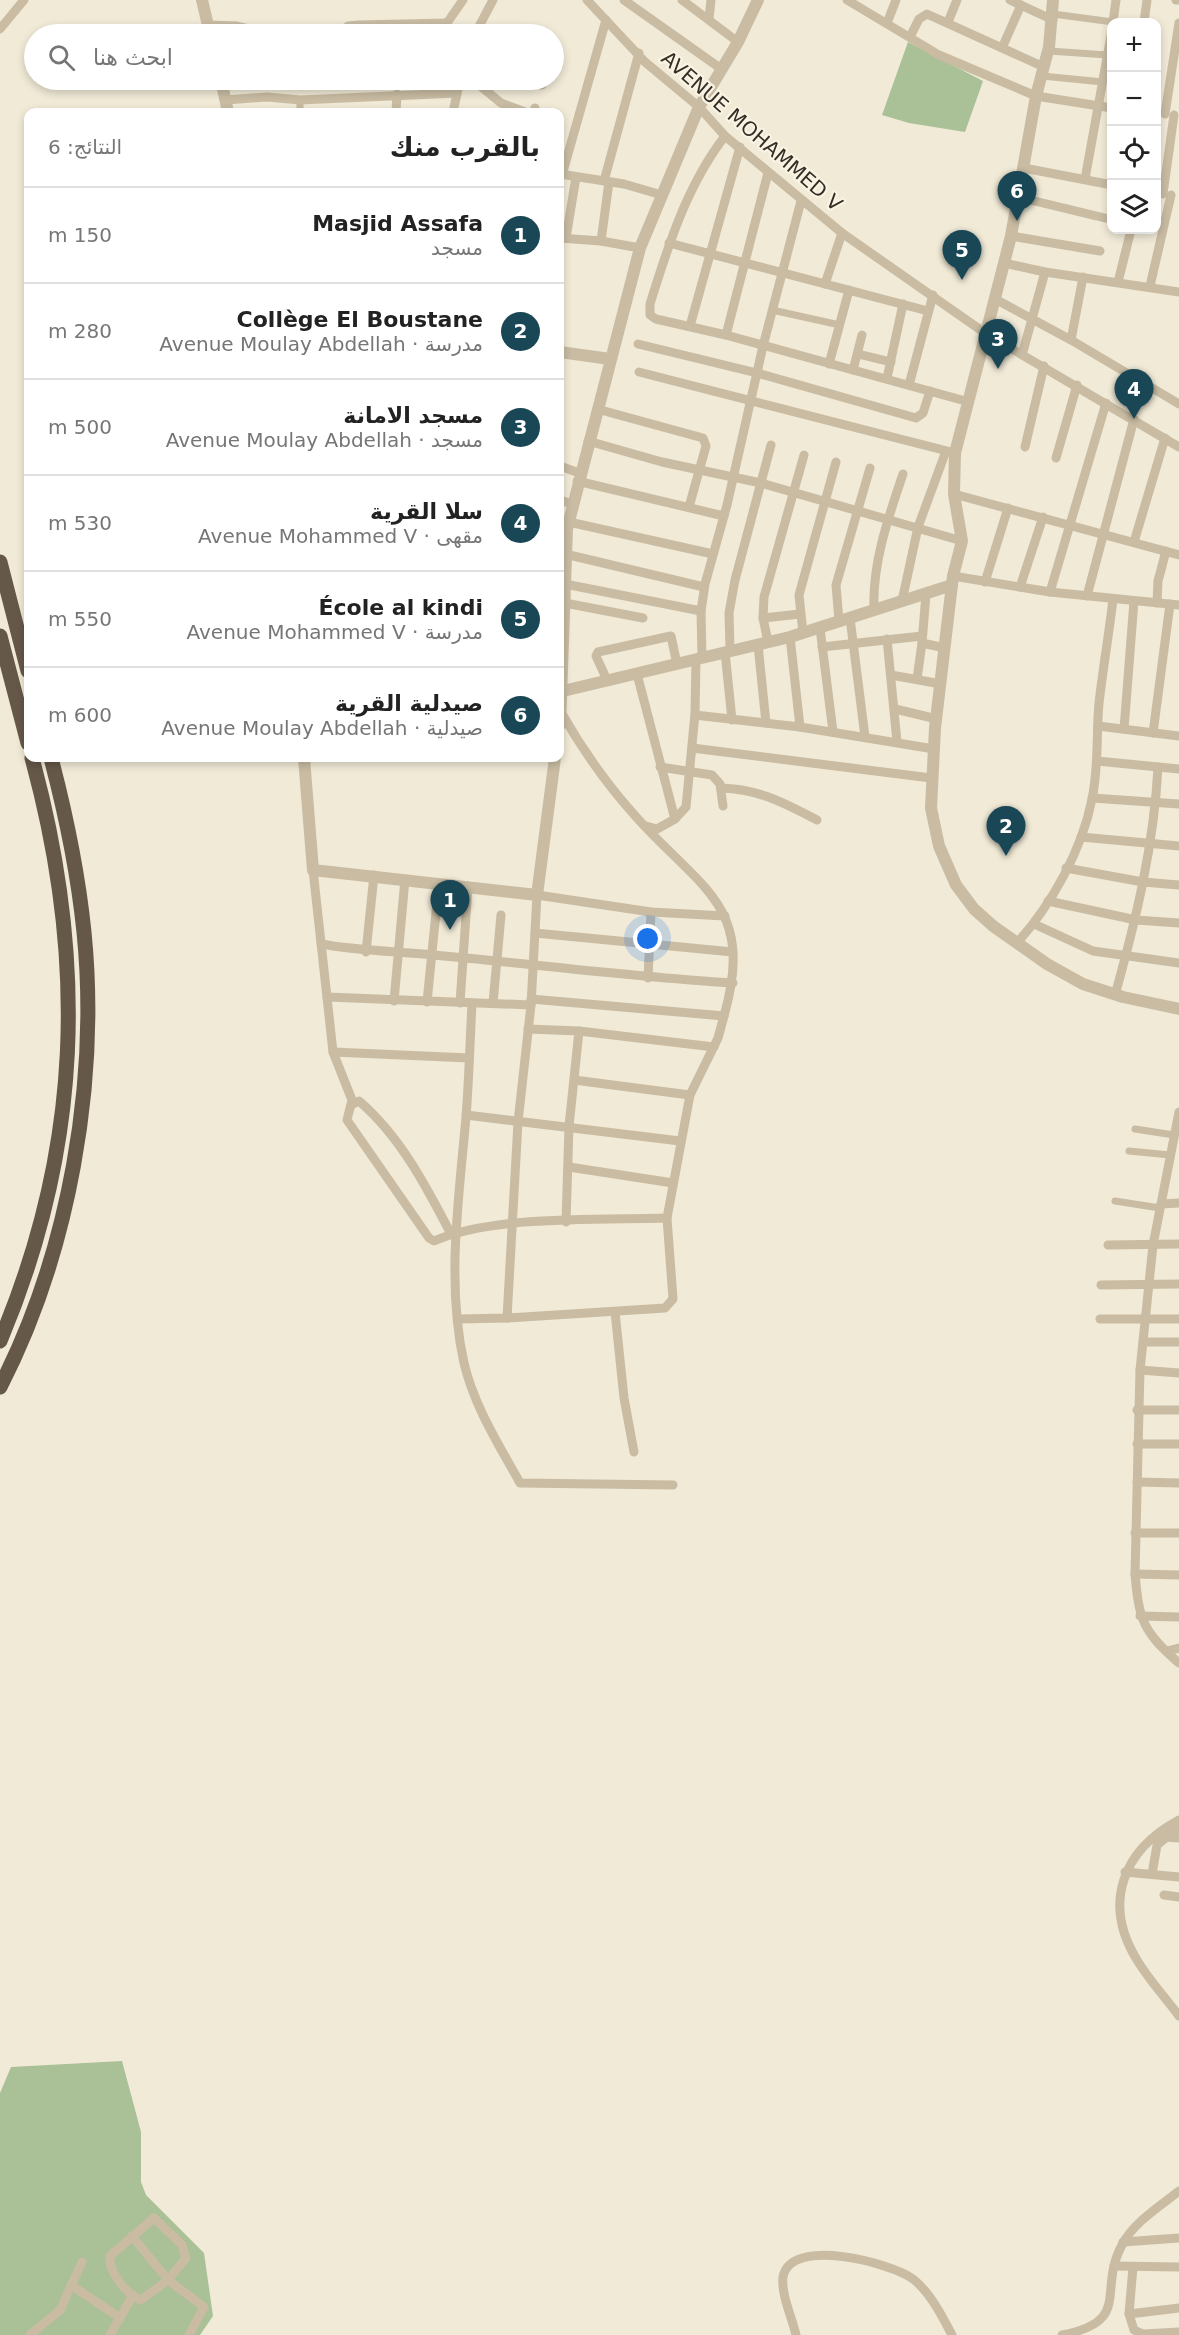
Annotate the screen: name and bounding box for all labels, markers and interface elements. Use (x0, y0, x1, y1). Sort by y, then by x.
map controls (1107, 18, 1161, 234)
button: + (1107, 18, 1161, 72)
search box (24, 24, 564, 90)
icon: search (45, 41, 78, 74)
text: ابحث هنا (93, 45, 173, 70)
street label: AVENUE MOHAMMED V (657, 46, 848, 216)
button: − (1107, 72, 1161, 126)
button: locate (1107, 126, 1161, 180)
text: بالقرب منك (390, 132, 540, 162)
text: النتائج: 6 (48, 135, 122, 159)
pin: 6 (998, 172, 1036, 221)
button: layers (1107, 180, 1161, 234)
text: Masjid Assafa (312, 211, 483, 236)
text: 150 m (48, 223, 112, 247)
text: 1 (514, 223, 527, 247)
pin: 5 (942, 230, 982, 280)
text: مسجد (431, 236, 483, 260)
text: Collège El Boustane (237, 307, 483, 332)
text: 280 m (48, 319, 112, 343)
text: 2 (514, 319, 527, 343)
pin: 3 (978, 320, 1018, 369)
text: مدرسة · Avenue Moulay Abdellah (159, 332, 483, 356)
pin: 4 (1114, 370, 1154, 419)
text: مسجد الامانة (343, 403, 483, 428)
text: 500 m (48, 415, 112, 439)
text: 3 (514, 415, 527, 439)
text: مسجد · Avenue Moulay Abdellah (166, 428, 483, 452)
text: سلا القرية (370, 499, 483, 524)
text: 530 m (48, 511, 112, 535)
text: 4 (514, 511, 527, 535)
text: مقهى · Avenue Mohammed V (198, 524, 483, 548)
text: École al kindi (319, 595, 483, 620)
text: 550 m (48, 607, 112, 631)
text: 5 (514, 607, 527, 631)
text: مدرسة · Avenue Mohammed V (186, 620, 483, 644)
text: صيدلية القرية (335, 691, 483, 716)
text: 600 m (48, 703, 112, 727)
text: 6 (514, 703, 527, 727)
text: صيدلية · Avenue Moulay Abdellah (161, 716, 483, 740)
pin: 2 (986, 806, 1026, 856)
pin: 1 (430, 880, 470, 930)
your location (633, 924, 662, 953)

